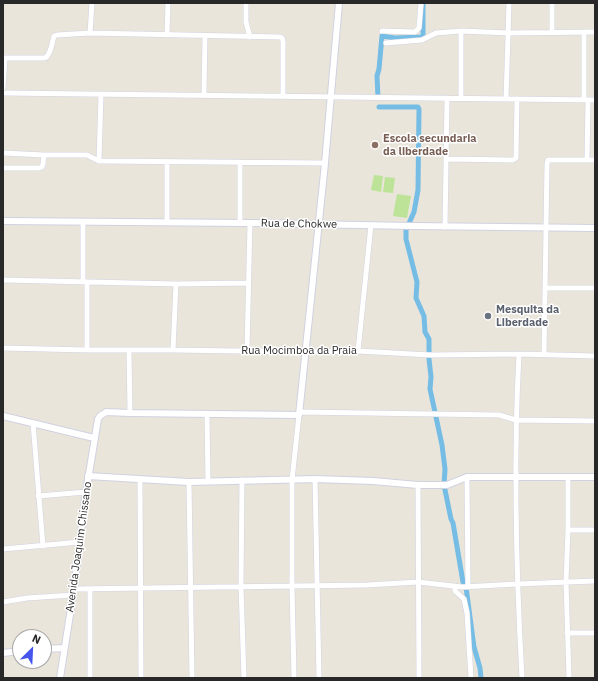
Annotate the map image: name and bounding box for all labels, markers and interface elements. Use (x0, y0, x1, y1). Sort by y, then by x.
place label: Escola secundaria da liberdade (383, 132, 477, 158)
marker: Escola secundaria da liberdade (370, 140, 380, 150)
street label: Rua de Chokwe (261, 217, 337, 231)
place label: Mesquita da Liberdade (496, 303, 559, 329)
marker: Mesquita da Liberdade (483, 311, 493, 321)
street label: Rua Mocimboa da Praia (241, 344, 357, 358)
street label: Avenida Joaquim Chissano (63, 481, 95, 613)
north arrow (12, 629, 52, 669)
text: N (30, 631, 43, 647)

